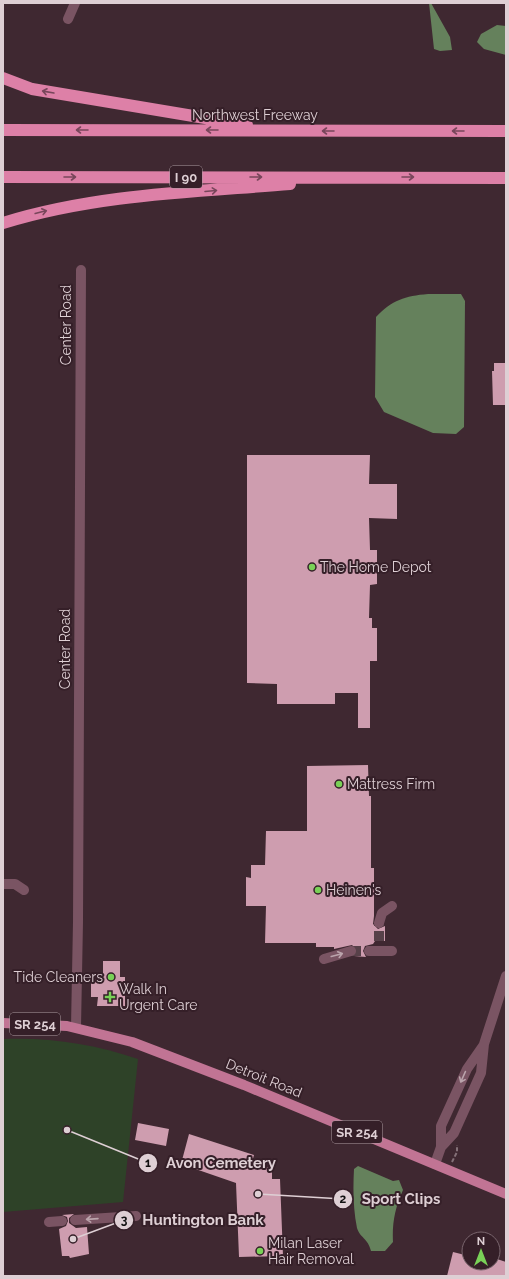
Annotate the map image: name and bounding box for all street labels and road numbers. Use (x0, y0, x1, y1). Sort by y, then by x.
street label: Northwest Freeway (192, 107, 318, 123)
road number: I 90 (170, 166, 202, 188)
street label: Center Road (58, 285, 74, 365)
street label: Center Road (57, 609, 73, 689)
road number: SR 254 (10, 1013, 60, 1035)
street label: Detroit Road (224, 1055, 304, 1101)
road number: SR 254 (332, 1121, 382, 1143)

